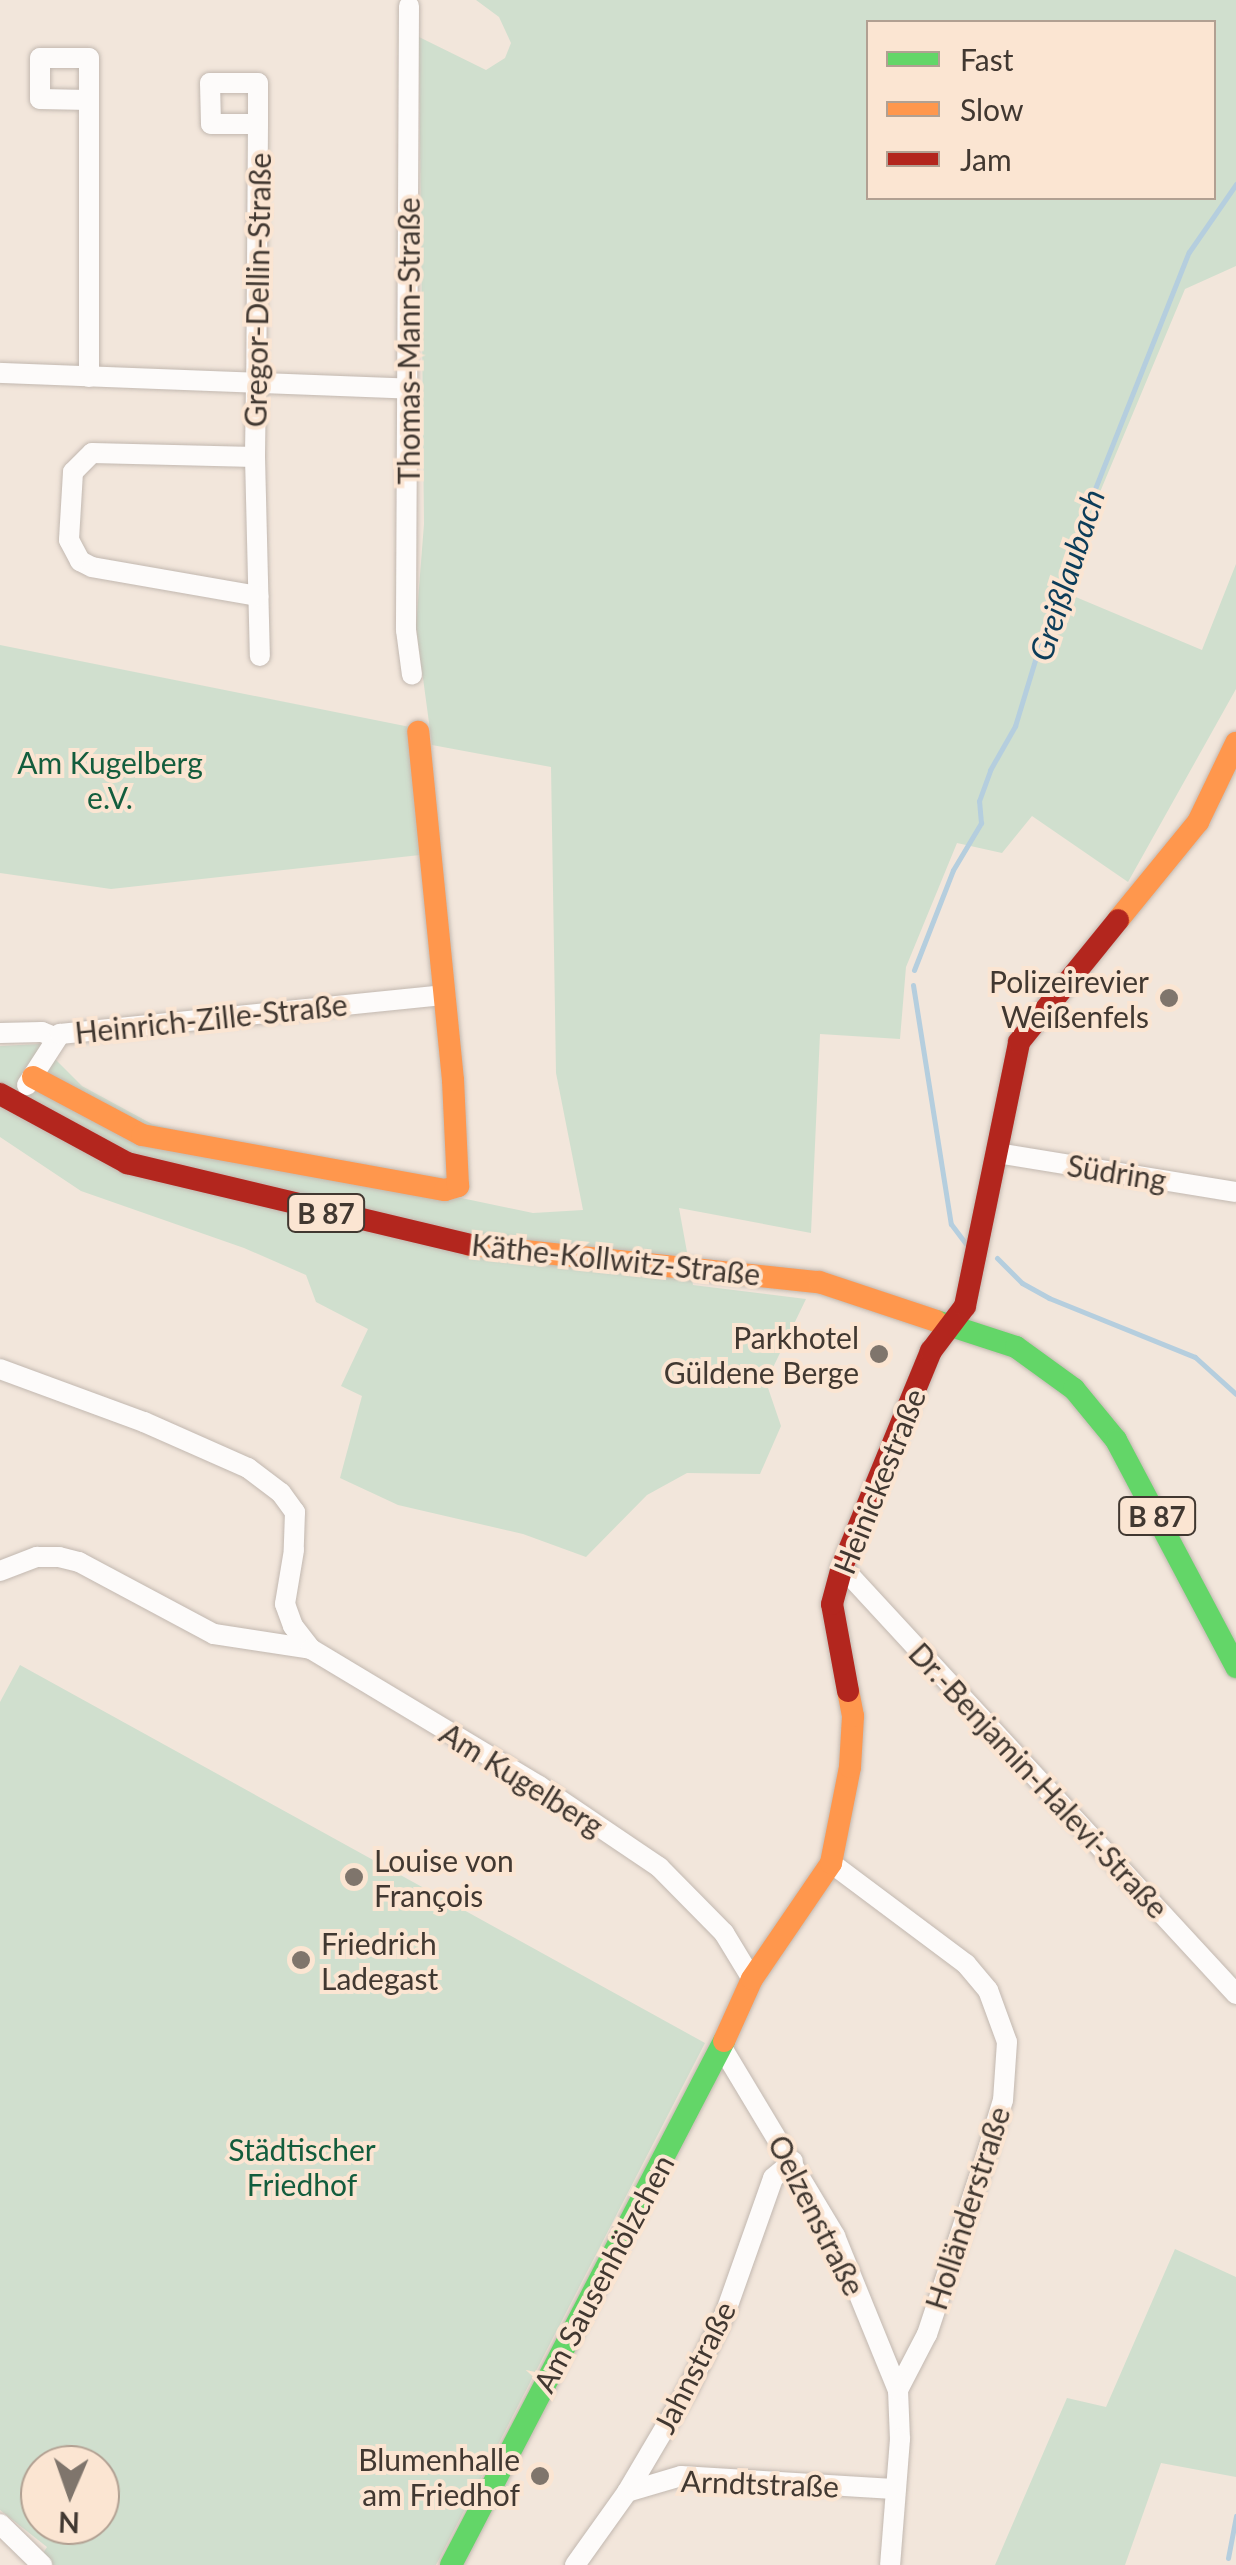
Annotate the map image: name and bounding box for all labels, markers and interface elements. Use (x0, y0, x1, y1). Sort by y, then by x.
legend (866, 20, 1216, 200)
text: Fast (960, 41, 1014, 77)
text: Slow (960, 91, 1023, 127)
text: Jam (960, 141, 1012, 177)
street label: Gregor-Dellin-Straße (237, 152, 277, 428)
street label: Thomas-Mann-Straße (390, 197, 426, 485)
water label: Greißlaubach (1021, 484, 1113, 666)
park label: Am Kugelberg e.V. (17, 744, 203, 814)
place label: Polizeirevier Weißenfels (989, 963, 1149, 1034)
street label: Heinrich-Zille-Straße (73, 986, 349, 1050)
marker: Polizeirevier Weißenfels (1158, 987, 1180, 1009)
street label: Südring (1065, 1146, 1169, 1198)
road number: B 87 (286, 1190, 366, 1236)
street label: Käthe-Kollwitz-Straße (470, 1226, 762, 1292)
place label: Parkhotel Güldene Berge (664, 1319, 859, 1390)
marker: Parkhotel Güldene Berge (868, 1343, 890, 1365)
street label: Heinickestraße (825, 1383, 933, 1579)
road number: B 87 (1117, 1493, 1197, 1539)
street label: Dr.-Benjamin-Halevi-Straße (902, 1635, 1176, 1925)
street label: Am Kugelberg (434, 1715, 610, 1843)
place label: Louise von François (374, 1842, 515, 1912)
marker: Louise von François (343, 1866, 365, 1888)
place label: Friedrich Ladegast (321, 1925, 438, 1996)
marker: Friedrich Ladegast (290, 1949, 312, 1971)
street label: Holländerstraße (917, 2102, 1017, 2314)
street label: Oelzenstraße (761, 2129, 873, 2301)
park label: Städtischer Friedhof (228, 2131, 376, 2202)
street label: Am Sausenhölzchen (525, 2148, 681, 2398)
street label: Jahnstraße (645, 2295, 743, 2439)
place label: Blumenhalle am Friedhof (358, 2441, 520, 2512)
north arrow (20, 2445, 120, 2545)
street label: Arndtstraße (680, 2462, 840, 2504)
marker: Blumenhalle am Friedhof (529, 2465, 551, 2487)
text: N (58, 2506, 80, 2540)

